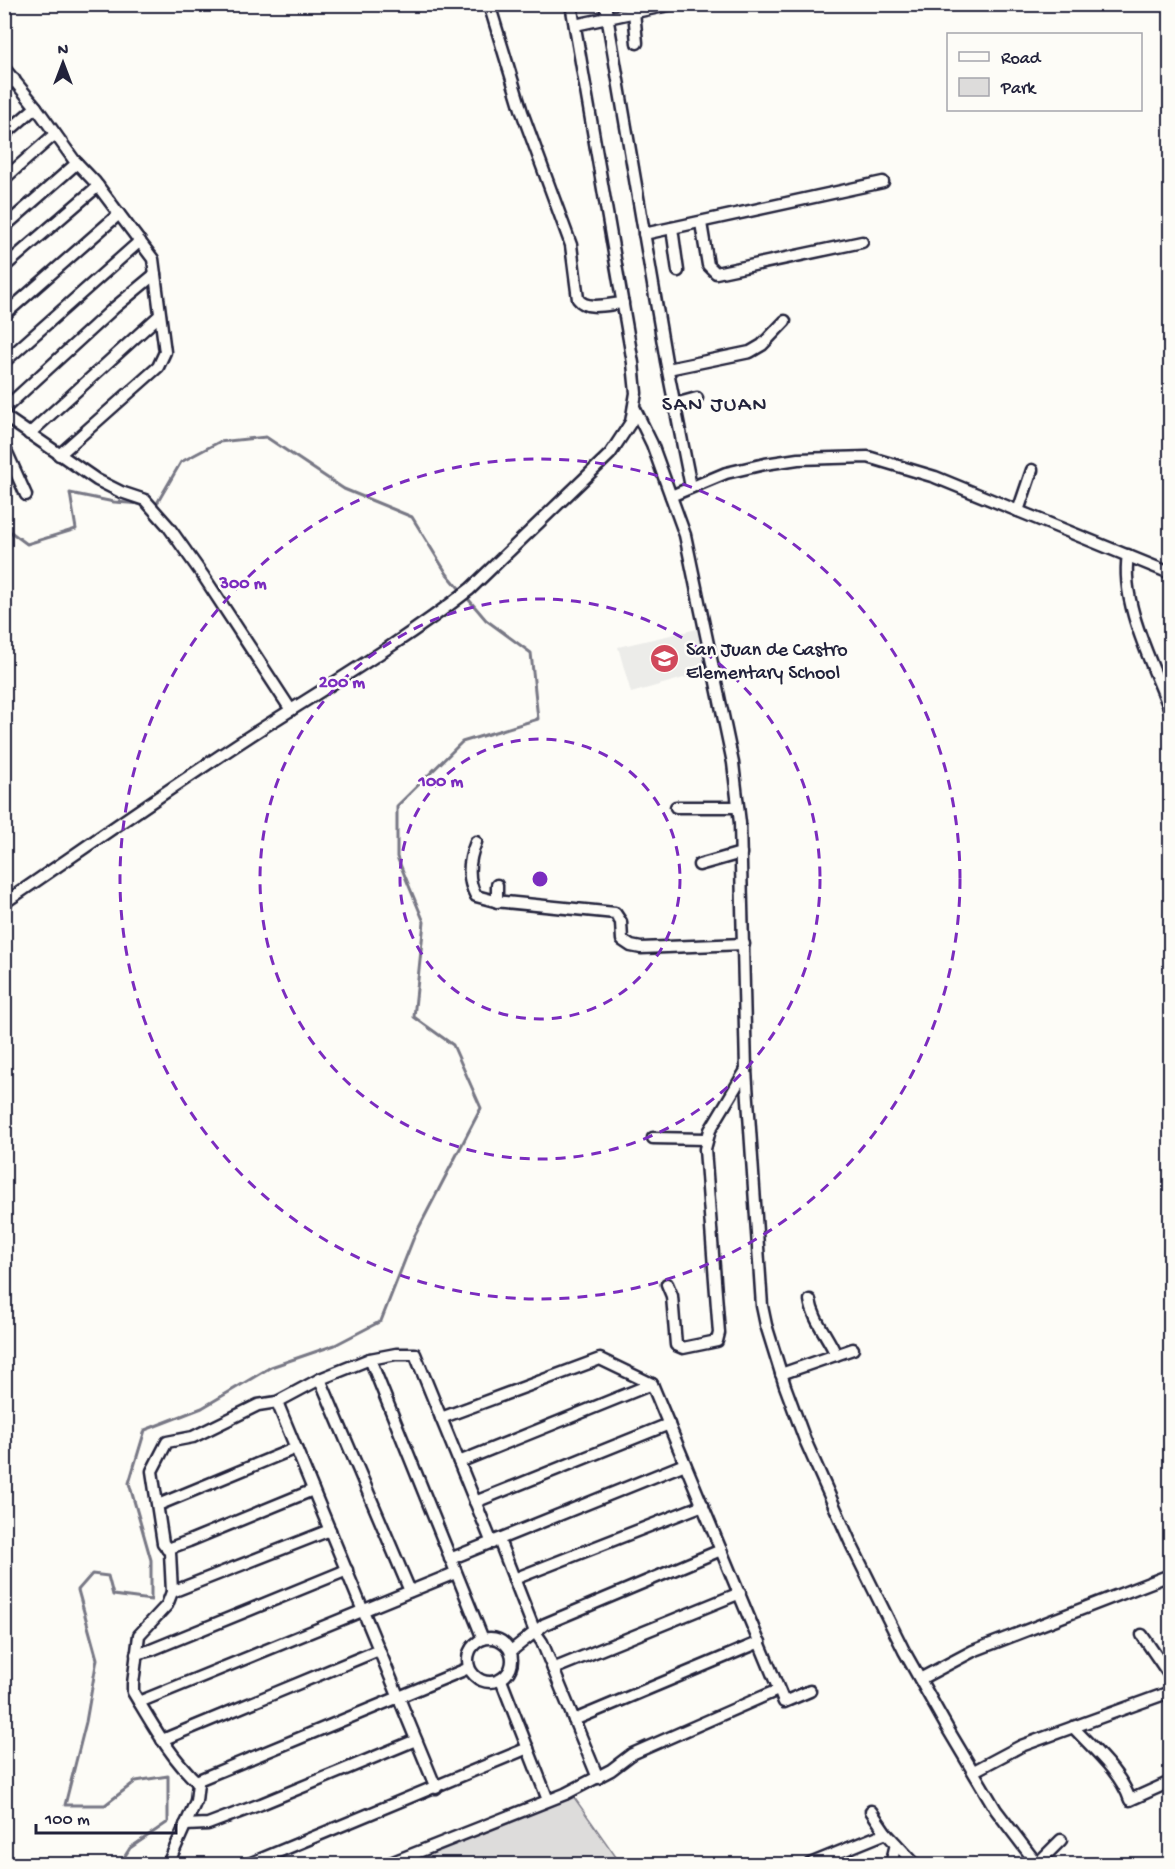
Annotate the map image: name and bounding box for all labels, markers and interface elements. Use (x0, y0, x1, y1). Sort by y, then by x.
north arrow (33, 33, 93, 93)
legend (947, 33, 1142, 111)
text: N (58, 42, 69, 61)
text: Road (1001, 49, 1042, 70)
text: Park (1000, 79, 1037, 100)
district label: SAN JUAN (662, 393, 768, 419)
text: 300 m (219, 574, 267, 595)
place label: San Juan de Castro Elementary School (686, 640, 848, 686)
school or university icon: San Juan de Castro Elementary School (649, 643, 681, 675)
text: 200 m (319, 673, 365, 694)
text: 100 m (418, 772, 464, 793)
centre of rings (530, 869, 550, 889)
scale bar (36, 1797, 176, 1835)
text: 100 m (44, 1810, 90, 1831)

